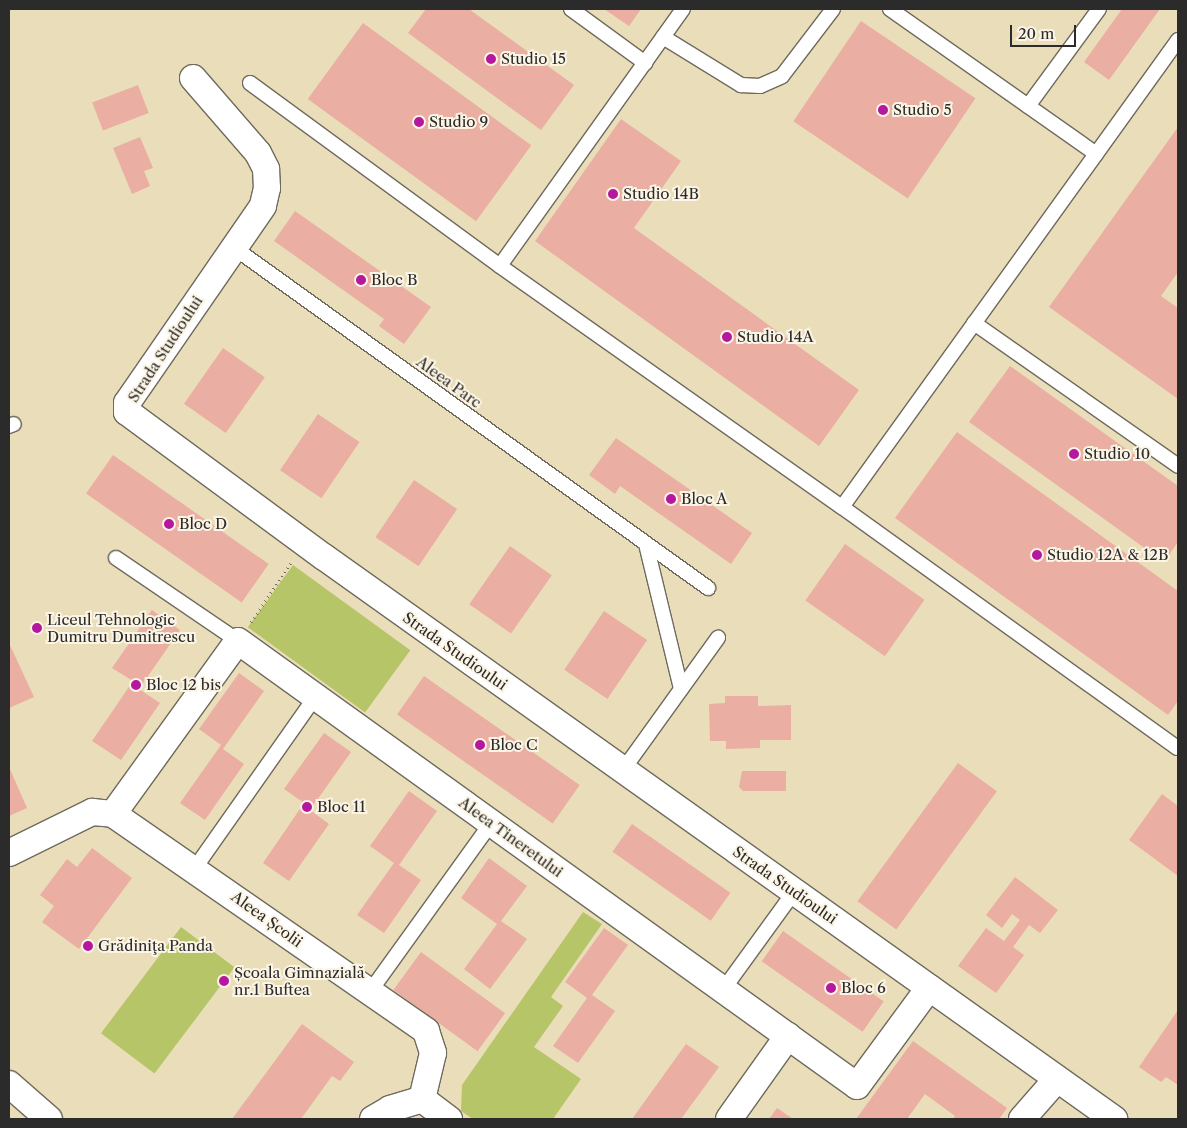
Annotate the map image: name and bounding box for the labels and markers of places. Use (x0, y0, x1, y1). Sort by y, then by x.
place label: Studio 15 (501, 50, 566, 68)
marker: Studio 15 (485, 53, 497, 65)
place label: Studio 5 (893, 101, 952, 119)
marker: Studio 5 (877, 104, 889, 116)
place label: Studio 9 (429, 113, 488, 131)
marker: Studio 9 (413, 116, 425, 128)
place label: Studio 14B (623, 185, 699, 203)
marker: Studio 14B (607, 188, 619, 200)
place label: Bloc B (371, 271, 417, 289)
marker: Bloc B (355, 274, 367, 286)
place label: Studio 14A (737, 328, 814, 346)
marker: Studio 14A (721, 331, 733, 343)
place label: Studio 10 (1084, 445, 1150, 463)
marker: Studio 10 (1068, 448, 1080, 460)
place label: Bloc A (681, 490, 728, 508)
marker: Bloc A (665, 493, 677, 505)
place label: Bloc D (179, 515, 227, 533)
marker: Bloc D (163, 518, 175, 530)
place label: Studio 12A & 12B (1047, 546, 1169, 564)
marker: Studio 12A & 12B (1031, 549, 1043, 561)
place label: Liceul Tehnologic Dumitru Dumitrescu (47, 610, 195, 645)
marker: Liceul Tehnologic Dumitru Dumitrescu (31, 622, 43, 634)
place label: Bloc 12 bis (146, 676, 221, 694)
marker: Bloc 12 bis (130, 679, 142, 691)
place label: Bloc C (490, 736, 537, 754)
marker: Bloc C (474, 739, 486, 751)
place label: Bloc 11 (317, 798, 366, 816)
marker: Bloc 11 (301, 801, 313, 813)
place label: Grădiniţa Panda (98, 937, 213, 955)
marker: Grădiniţa Panda (82, 940, 94, 952)
place label: Școala Gimnazială nr.1 Buftea (234, 963, 365, 998)
marker: Școala Gimnazială nr.1 Buftea (218, 975, 230, 987)
place label: Bloc 6 (841, 979, 886, 997)
marker: Bloc 6 (825, 982, 837, 994)

